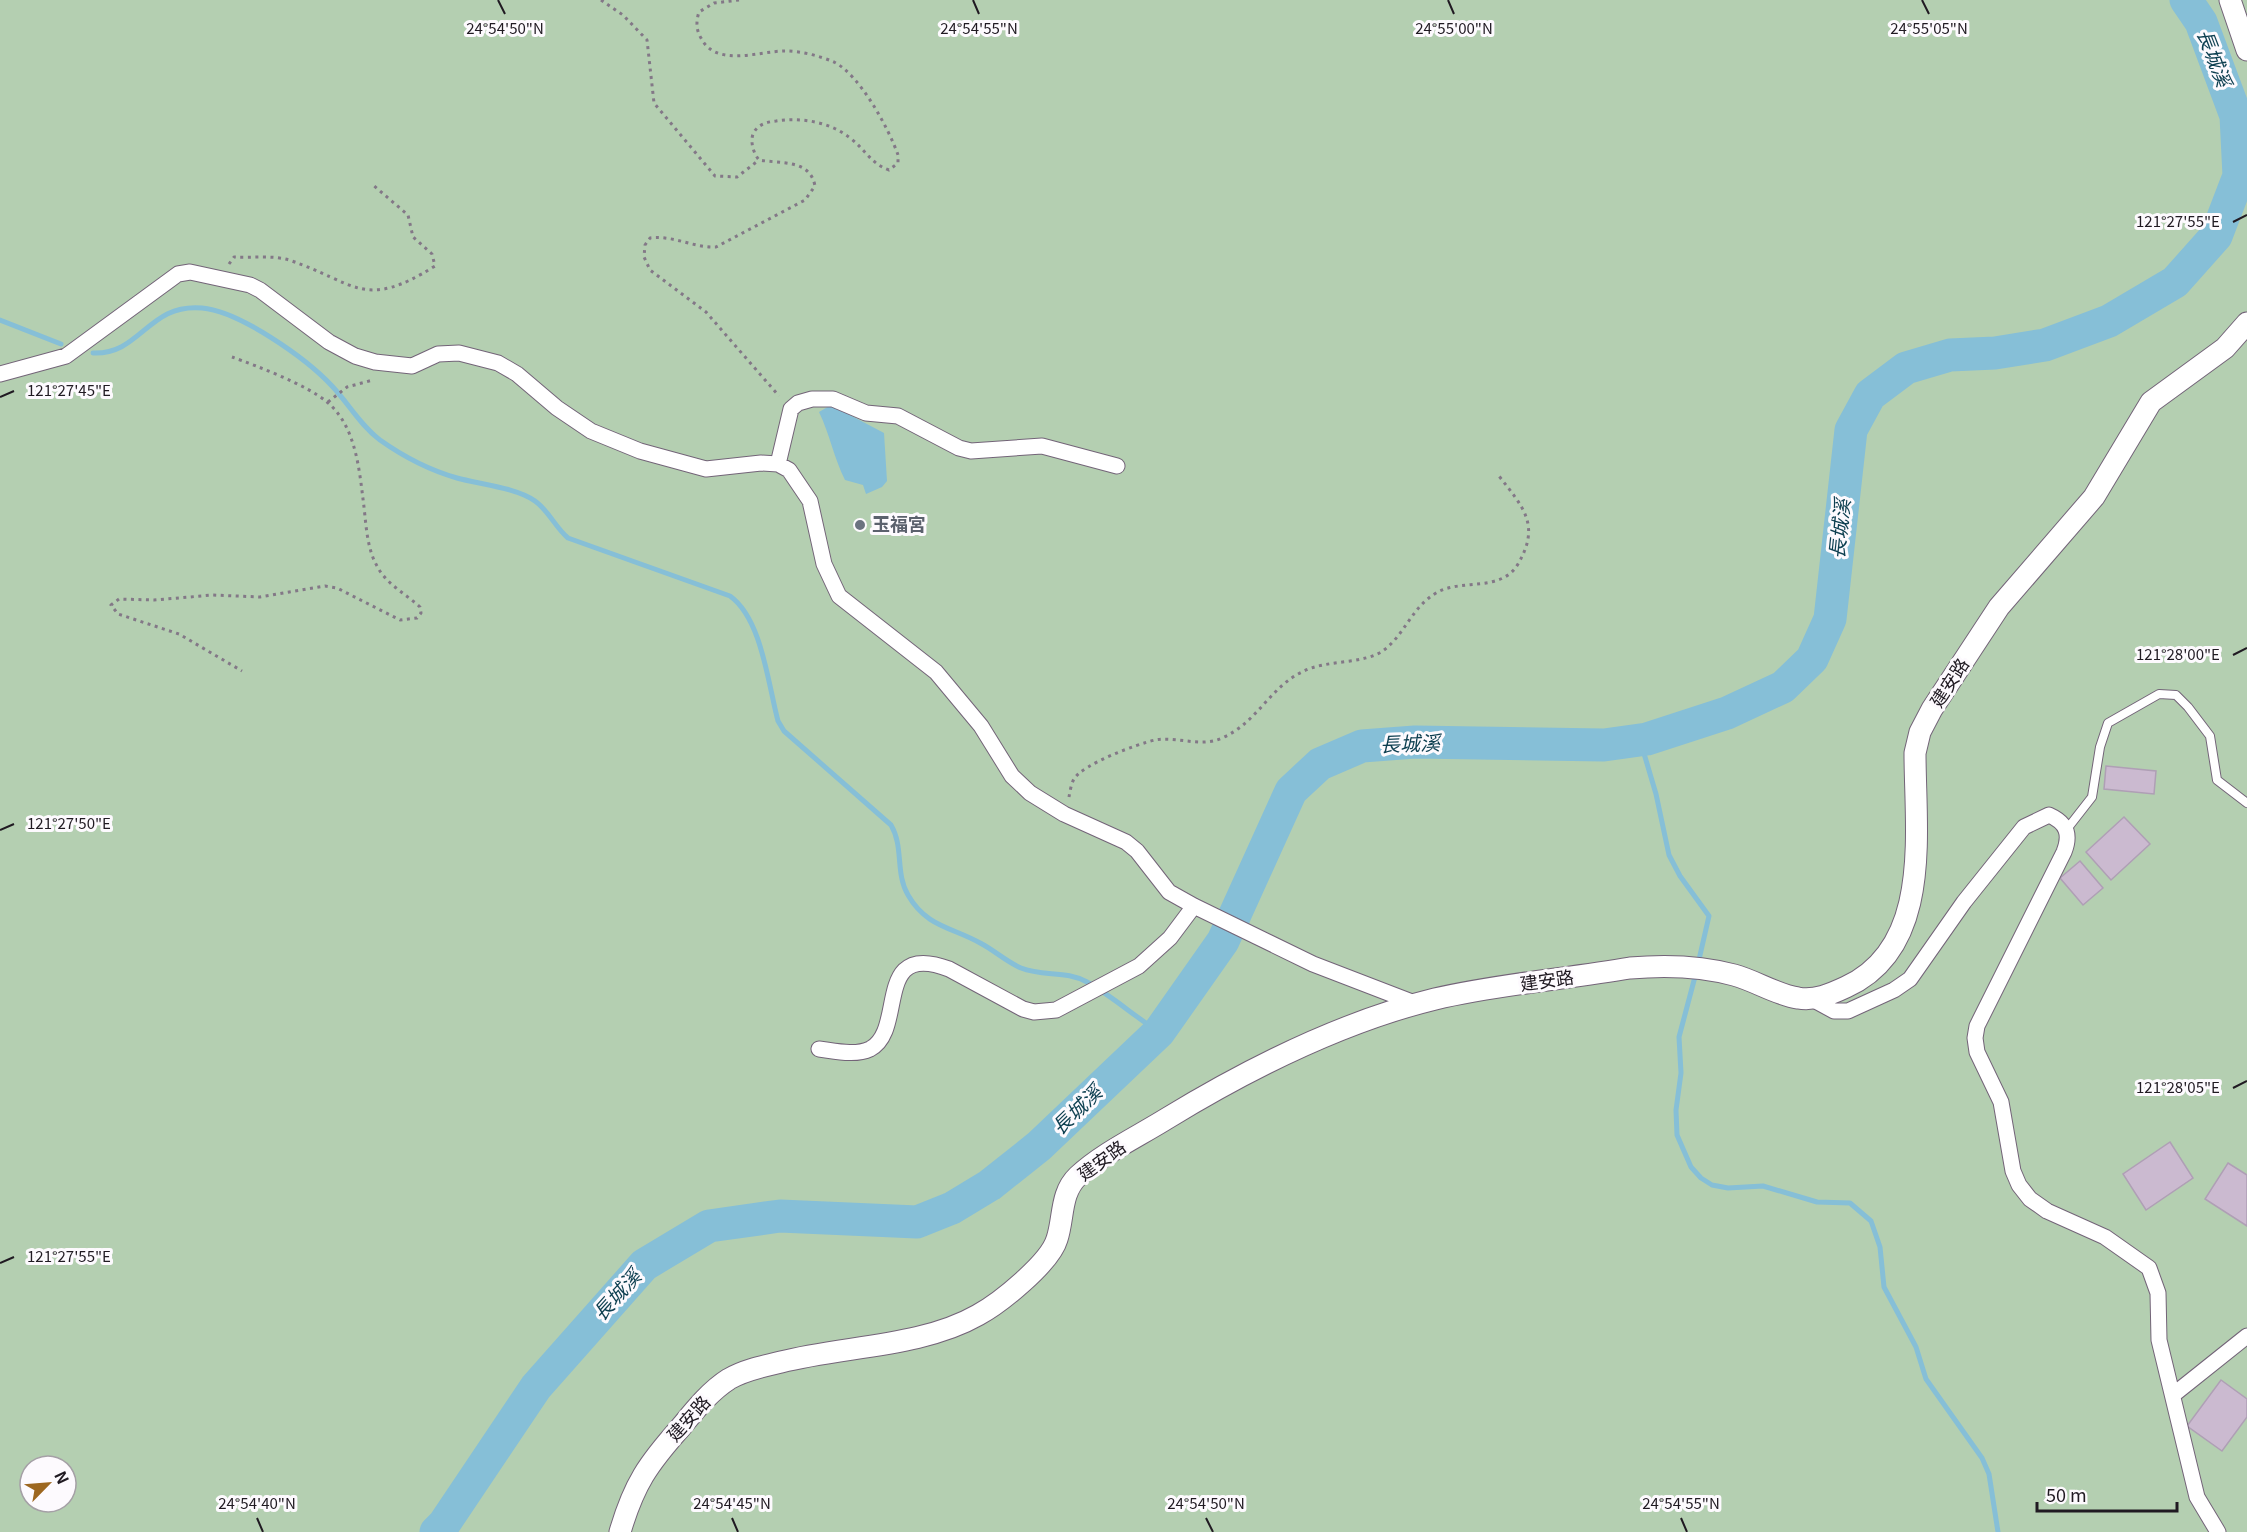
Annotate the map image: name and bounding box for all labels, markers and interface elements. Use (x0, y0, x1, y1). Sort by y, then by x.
text: 24°54'50"N (466, 17, 544, 38)
text: 24°54'55"N (940, 17, 1018, 38)
text: 24°55'00"N (1415, 17, 1493, 38)
text: 24°55'05"N (1890, 17, 1968, 38)
water label: 長城溪 (2191, 24, 2241, 93)
text: 121°27'55"E (2136, 210, 2220, 231)
text: 121°27'45"E (27, 379, 111, 400)
water label: 長城溪 (1821, 495, 1856, 560)
place label: 玉福宮 (872, 510, 926, 536)
marker: 玉福宮 (853, 518, 867, 532)
text: 121°28'00"E (2136, 643, 2220, 664)
street label: 建安路 (1923, 652, 1974, 712)
water label: 長城溪 (1379, 727, 1443, 758)
text: 121°27'50"E (27, 812, 111, 833)
street label: 建安路 (1518, 962, 1575, 996)
water label: 長城溪 (1044, 1076, 1110, 1140)
text: 121°28'05"E (2136, 1076, 2220, 1097)
street label: 建安路 (1071, 1133, 1130, 1186)
text: 121°27'55"E (27, 1245, 111, 1266)
water label: 長城溪 (585, 1260, 649, 1326)
street label: 建安路 (660, 1389, 715, 1446)
north arrow (18, 1454, 78, 1514)
text: N (49, 1467, 76, 1488)
scale bar (2037, 1475, 2176, 1513)
text: 50 m (2046, 1481, 2087, 1507)
text: 24°54'40"N (218, 1492, 296, 1513)
text: 24°54'45"N (693, 1492, 771, 1513)
text: 24°54'50"N (1167, 1492, 1245, 1513)
text: 24°54'55"N (1642, 1492, 1720, 1513)

